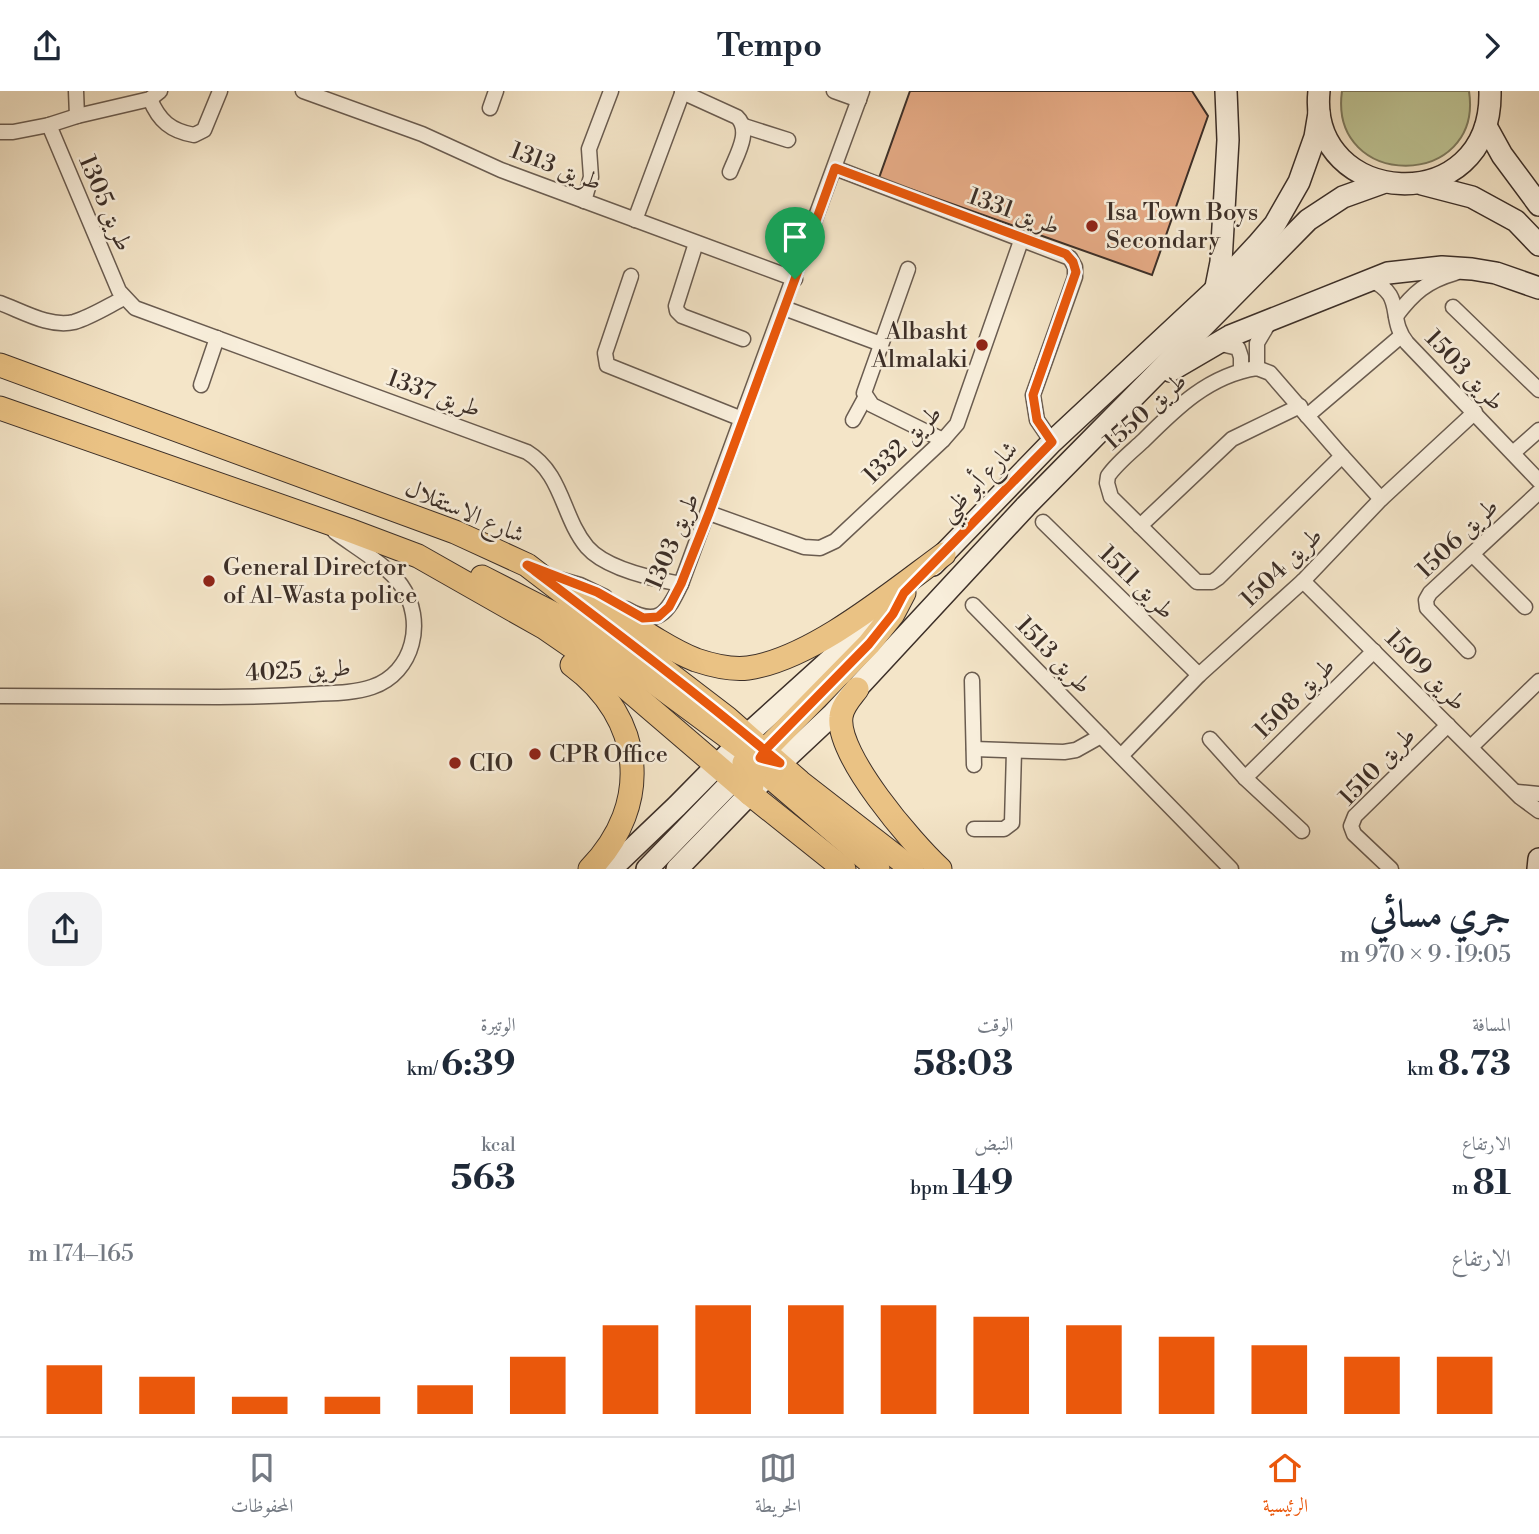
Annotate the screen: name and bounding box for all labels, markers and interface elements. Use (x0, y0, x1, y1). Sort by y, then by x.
text: Tempo (717, 26, 822, 66)
icon: share (28, 27, 66, 65)
icon: forward (1473, 27, 1511, 65)
street label: طريق 1313 (506, 136, 606, 198)
street label: طريق 1305 (71, 151, 139, 256)
street label: طريق 1331 (964, 182, 1064, 242)
place label: Isa Town Boys Secondary (1106, 198, 1258, 256)
pin (765, 207, 825, 279)
icon: arrive (776, 218, 814, 256)
marker: Isa Town Boys Secondary (1084, 218, 1100, 234)
place label: Albasht Almalaki (871, 317, 968, 375)
street label: طريق 1503 (1418, 324, 1510, 418)
marker: Albasht Almalaki (974, 337, 990, 353)
street label: طريق 1337 (383, 363, 485, 425)
street label: طريق 1550 (1098, 367, 1193, 457)
street label: طريق 1332 (857, 399, 948, 490)
street label: شارع أبو ظبي (931, 433, 1029, 533)
street label: شارع الاستقلال (399, 473, 529, 554)
street label: طريق 1303 (639, 489, 707, 594)
street label: طريق 1506 (1410, 492, 1505, 585)
street label: طريق 1504 (1234, 521, 1329, 614)
street label: طريق 1511 (1092, 539, 1180, 626)
place label: General Director of Al-Wasta police (223, 553, 417, 611)
marker: General Director of Al-Wasta police (201, 573, 217, 589)
street label: طريق 1513 (1009, 611, 1097, 701)
street label: طريق 1509 (1378, 624, 1472, 718)
street label: طريق 1508 (1248, 652, 1342, 746)
street label: طريق 4025 (245, 653, 352, 689)
street label: طريق 1510 (1333, 721, 1423, 812)
place label: CPR Office (549, 740, 668, 770)
marker: CPR Office (527, 746, 543, 762)
place label: CIO (469, 749, 513, 779)
marker: CIO (447, 755, 463, 771)
text: جري مسائي (1370, 891, 1511, 938)
button: share (28, 892, 102, 966)
text: 19:05 · 9 × 970 m (1340, 941, 1511, 969)
text: الوتيرة (481, 1013, 516, 1037)
text: الوقت (977, 1013, 1013, 1037)
text: المسافة (1472, 1013, 1511, 1037)
text: 6:39 (441, 1043, 516, 1086)
text: 58:03 (913, 1043, 1013, 1086)
text: 8.73 (1438, 1043, 1511, 1086)
text: /km (407, 1057, 441, 1081)
text: km (1407, 1057, 1438, 1081)
text: النبض (974, 1132, 1013, 1156)
text: الارتفاع (1462, 1132, 1511, 1156)
text: kcal (481, 1133, 516, 1157)
text: 563 (451, 1157, 516, 1200)
text: 149 (953, 1162, 1013, 1205)
text: 81 (1472, 1162, 1511, 1205)
text: bpm (910, 1176, 953, 1200)
text: m (1452, 1176, 1472, 1200)
text: 165–174 m (28, 1240, 134, 1268)
text: الارتفاع (1451, 1245, 1511, 1273)
tab: المحفوظات (231, 1449, 293, 1524)
tab: الخريطة (755, 1449, 801, 1524)
tab: الرئيسية (1263, 1449, 1308, 1524)

